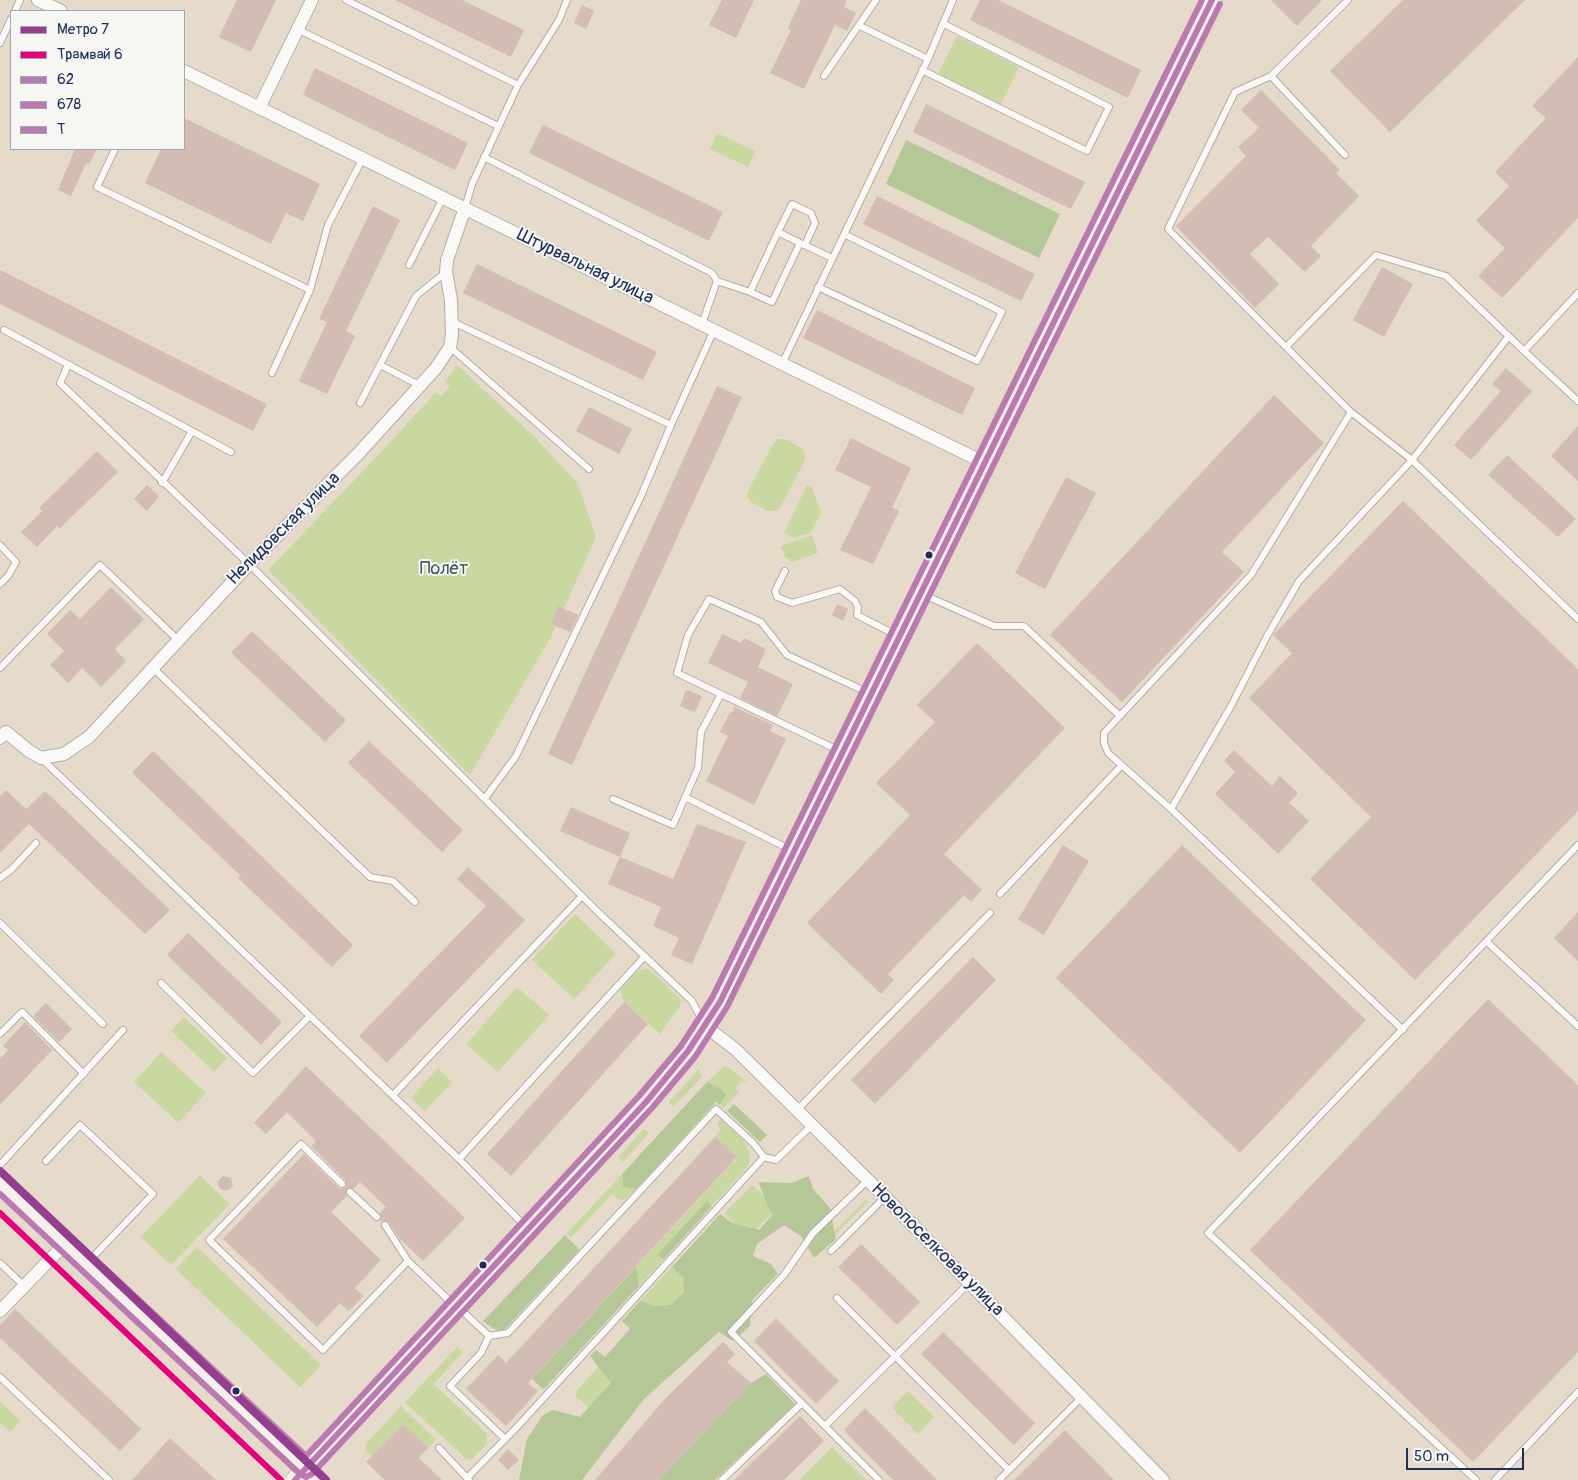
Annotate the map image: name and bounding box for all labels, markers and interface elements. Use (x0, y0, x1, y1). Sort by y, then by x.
legend (10, 10, 185, 150)
text: Метро 7 (57, 20, 109, 39)
text: Трамвай 6 (57, 45, 123, 64)
text: 62 (57, 70, 74, 89)
text: 678 (57, 95, 81, 114)
text: Т (57, 120, 65, 139)
street label: Штурвальная улица (513, 225, 657, 309)
street label: Нелидовская улица (223, 468, 345, 590)
unlabelled marker (924, 550, 934, 560)
park label: Полёт (420, 558, 468, 580)
street label: Новопоселковая улица (866, 1179, 1008, 1321)
unlabelled marker (478, 1260, 488, 1270)
unlabelled marker (231, 1386, 241, 1396)
scale bar (1408, 1438, 1526, 1470)
text: 50 m (1414, 1447, 1449, 1466)

